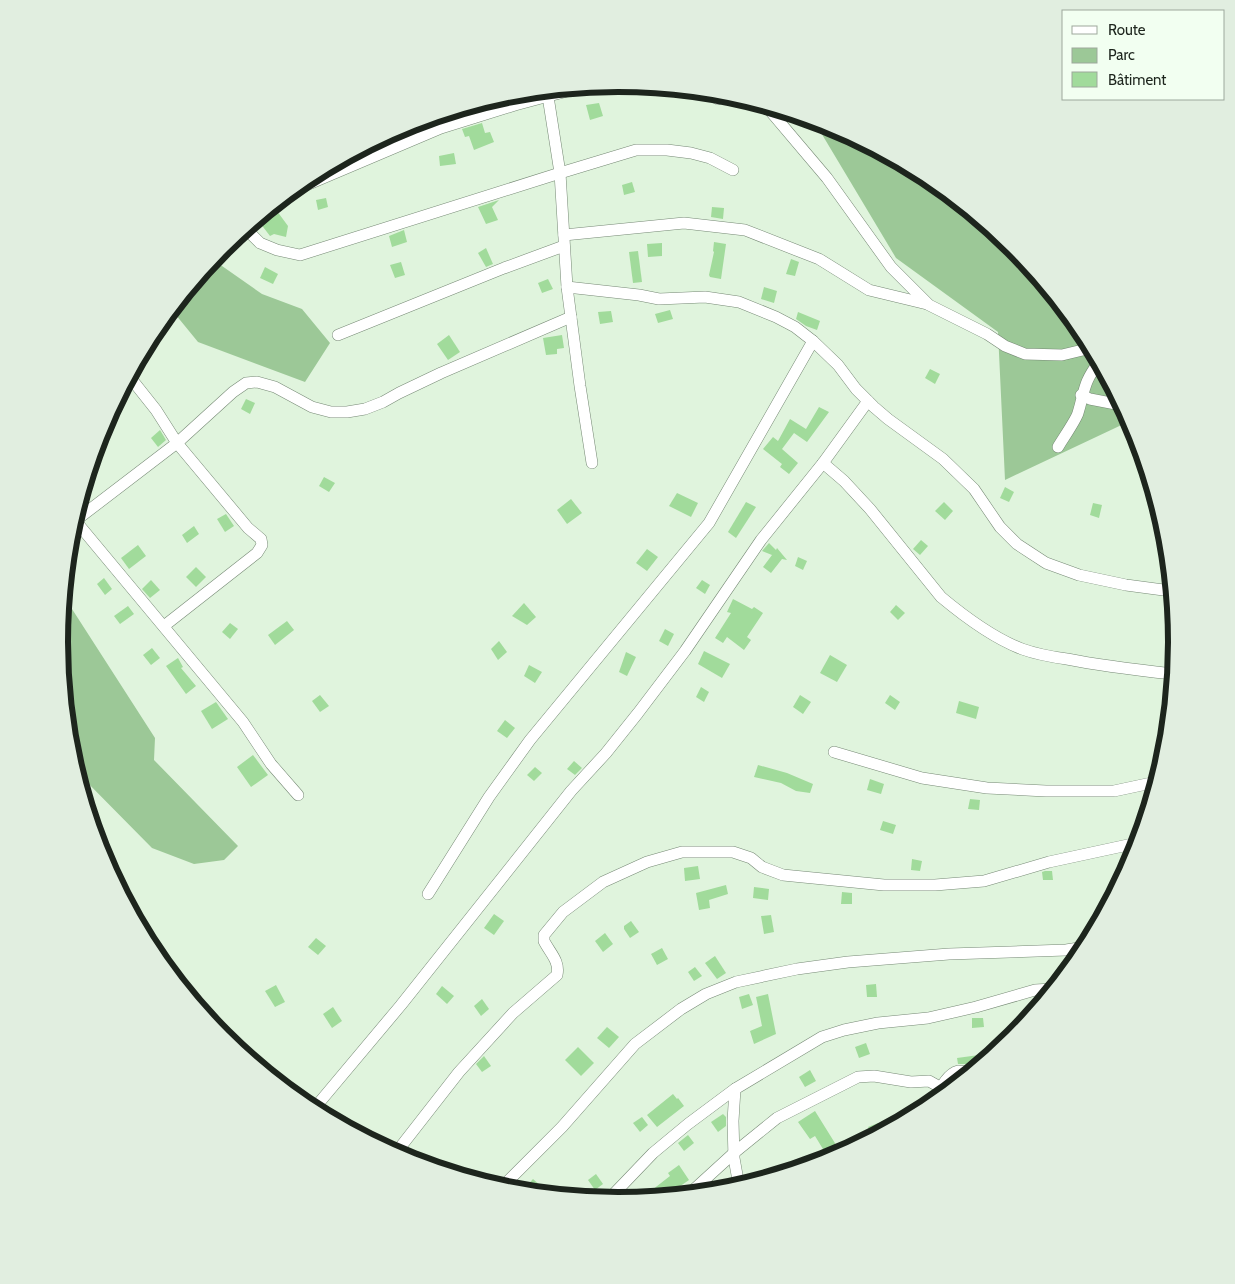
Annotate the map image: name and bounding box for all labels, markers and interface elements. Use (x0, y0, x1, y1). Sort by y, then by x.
legend (1062, 10, 1225, 100)
text: Route (1108, 21, 1146, 39)
text: Parc (1108, 46, 1135, 64)
text: Bâtiment (1108, 71, 1166, 89)

